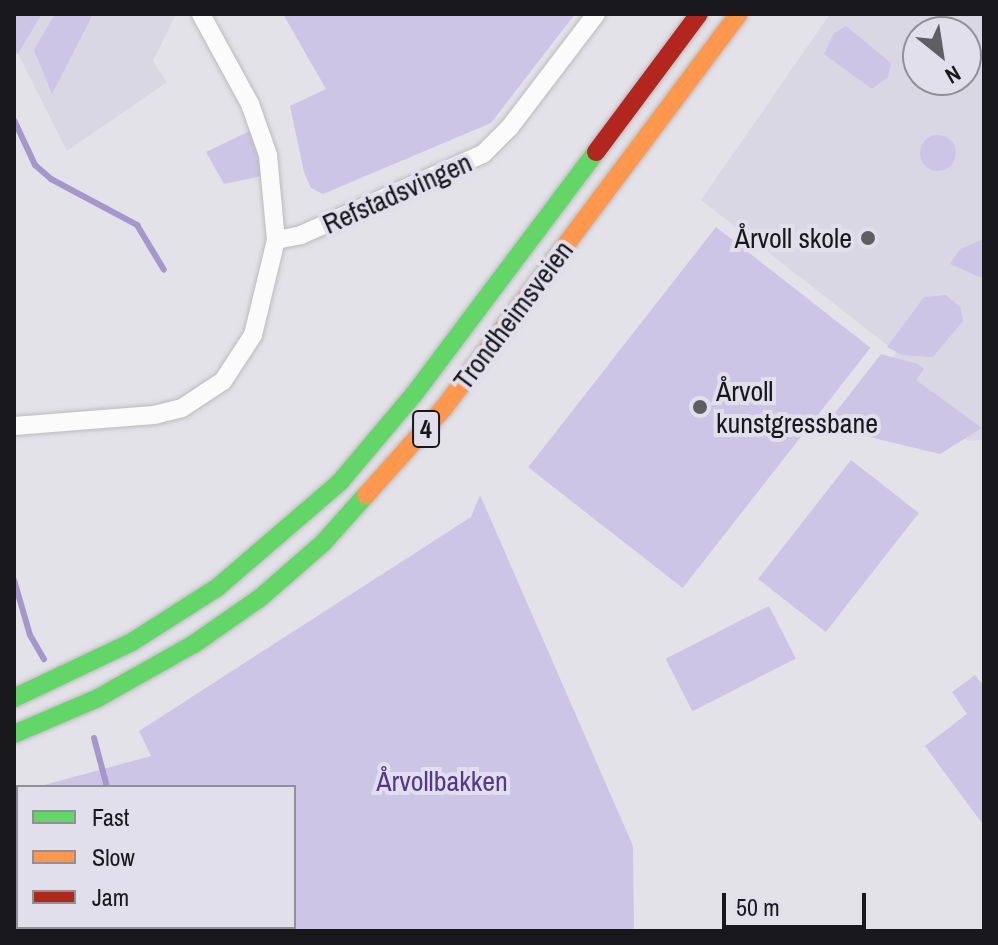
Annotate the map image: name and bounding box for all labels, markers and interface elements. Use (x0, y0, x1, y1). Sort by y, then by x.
north arrow (902, 16, 982, 96)
text: N (940, 59, 966, 91)
street label: Refstadsvingen (317, 145, 477, 241)
place label: Årvoll skole (735, 221, 852, 255)
marker: Årvoll skole (859, 229, 877, 247)
street label: Trondheimsveien (446, 234, 580, 396)
place label: Årvoll kunstgressbane (716, 374, 878, 440)
marker: Årvoll kunstgressbane (691, 398, 709, 416)
road number: 4 (412, 407, 440, 451)
park label: Årvollbakken (376, 764, 508, 798)
legend (16, 785, 296, 929)
text: Fast (92, 801, 129, 833)
text: Slow (92, 841, 135, 873)
scale bar (726, 877, 870, 927)
text: Jam (92, 881, 129, 913)
text: 50 m (736, 891, 780, 923)

